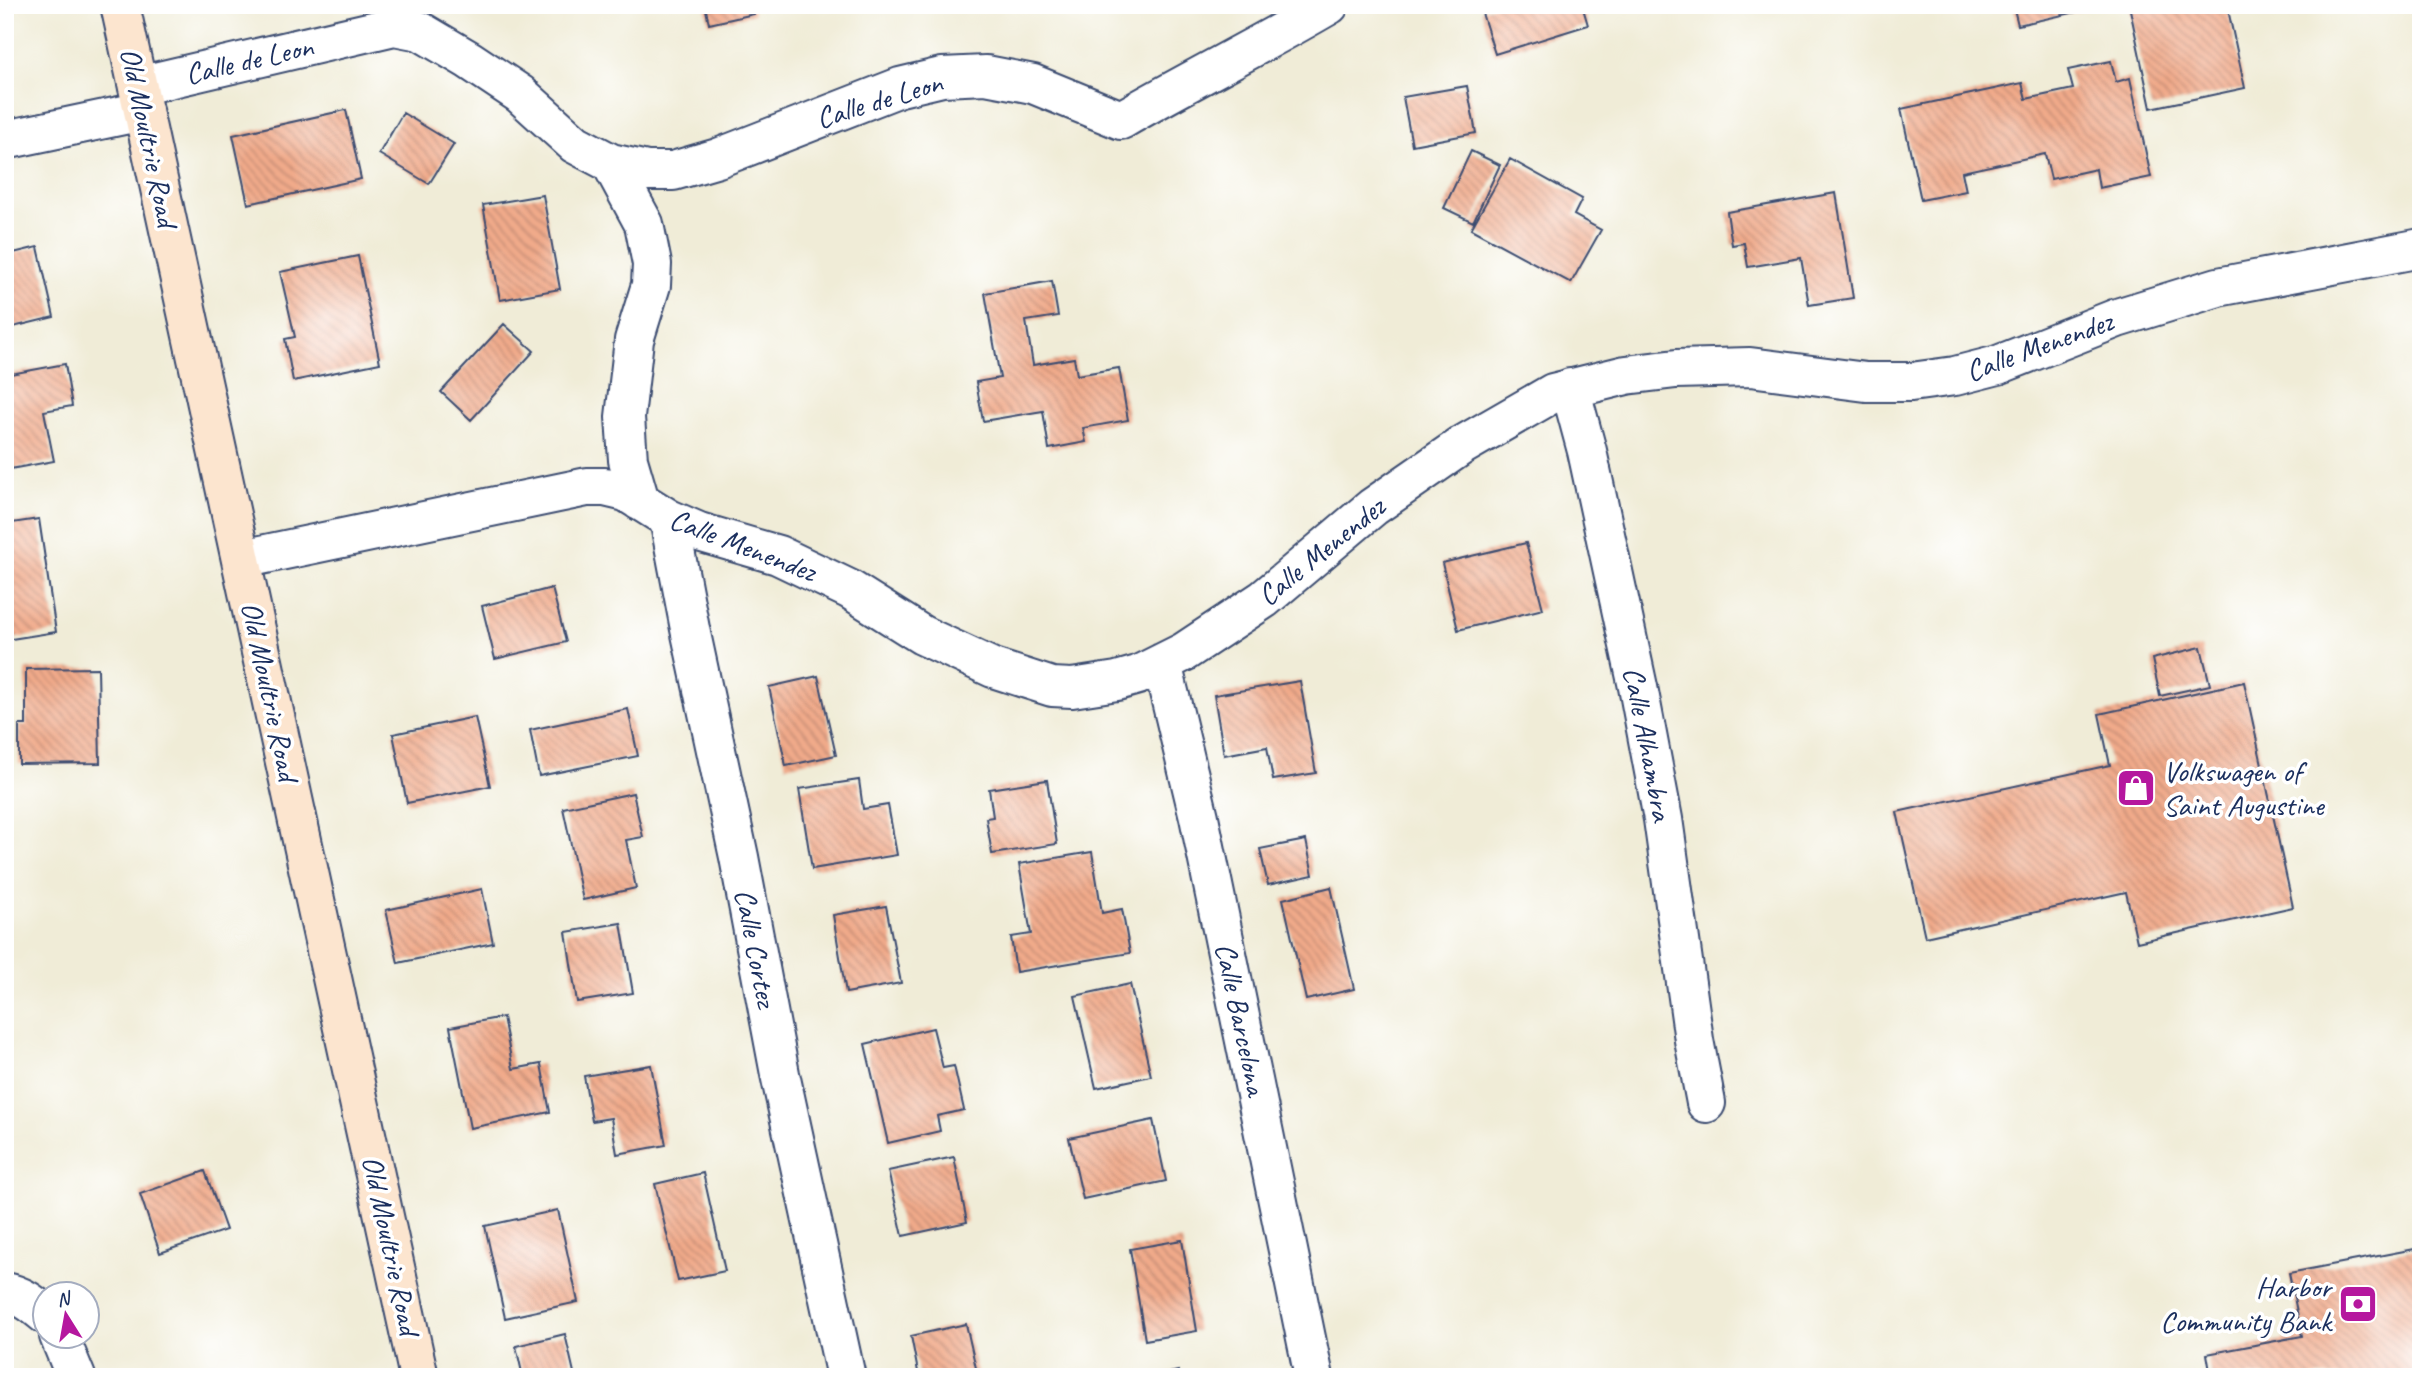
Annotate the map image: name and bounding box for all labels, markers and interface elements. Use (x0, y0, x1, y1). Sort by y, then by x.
street label: Calle de Leon (181, 27, 318, 93)
street label: Old Moultrie Road (112, 44, 187, 234)
street label: Calle de Leon (811, 62, 948, 137)
street label: Calle Menendez (1960, 301, 2119, 390)
street label: Calle Menendez (1249, 487, 1394, 614)
street label: Calle Menendez (665, 500, 823, 591)
street label: Old Moultrie Road (233, 598, 308, 788)
street label: Calle Alhambra (1614, 664, 1682, 826)
place label: Volkswagen of Saint Augustine (2163, 752, 2326, 824)
shop icon: Volkswagen of Saint Augustine (2115, 767, 2157, 809)
street label: Calle Cortez (726, 886, 787, 1013)
street label: Calle Barcelona (1206, 939, 1276, 1101)
street label: Old Moultrie Road (354, 1152, 429, 1342)
place label: Harbor Community Bank (2160, 1268, 2333, 1340)
north arrow (32, 1280, 102, 1350)
bank icon: Harbor Community Bank (2337, 1283, 2379, 1325)
text: N (55, 1286, 74, 1312)

